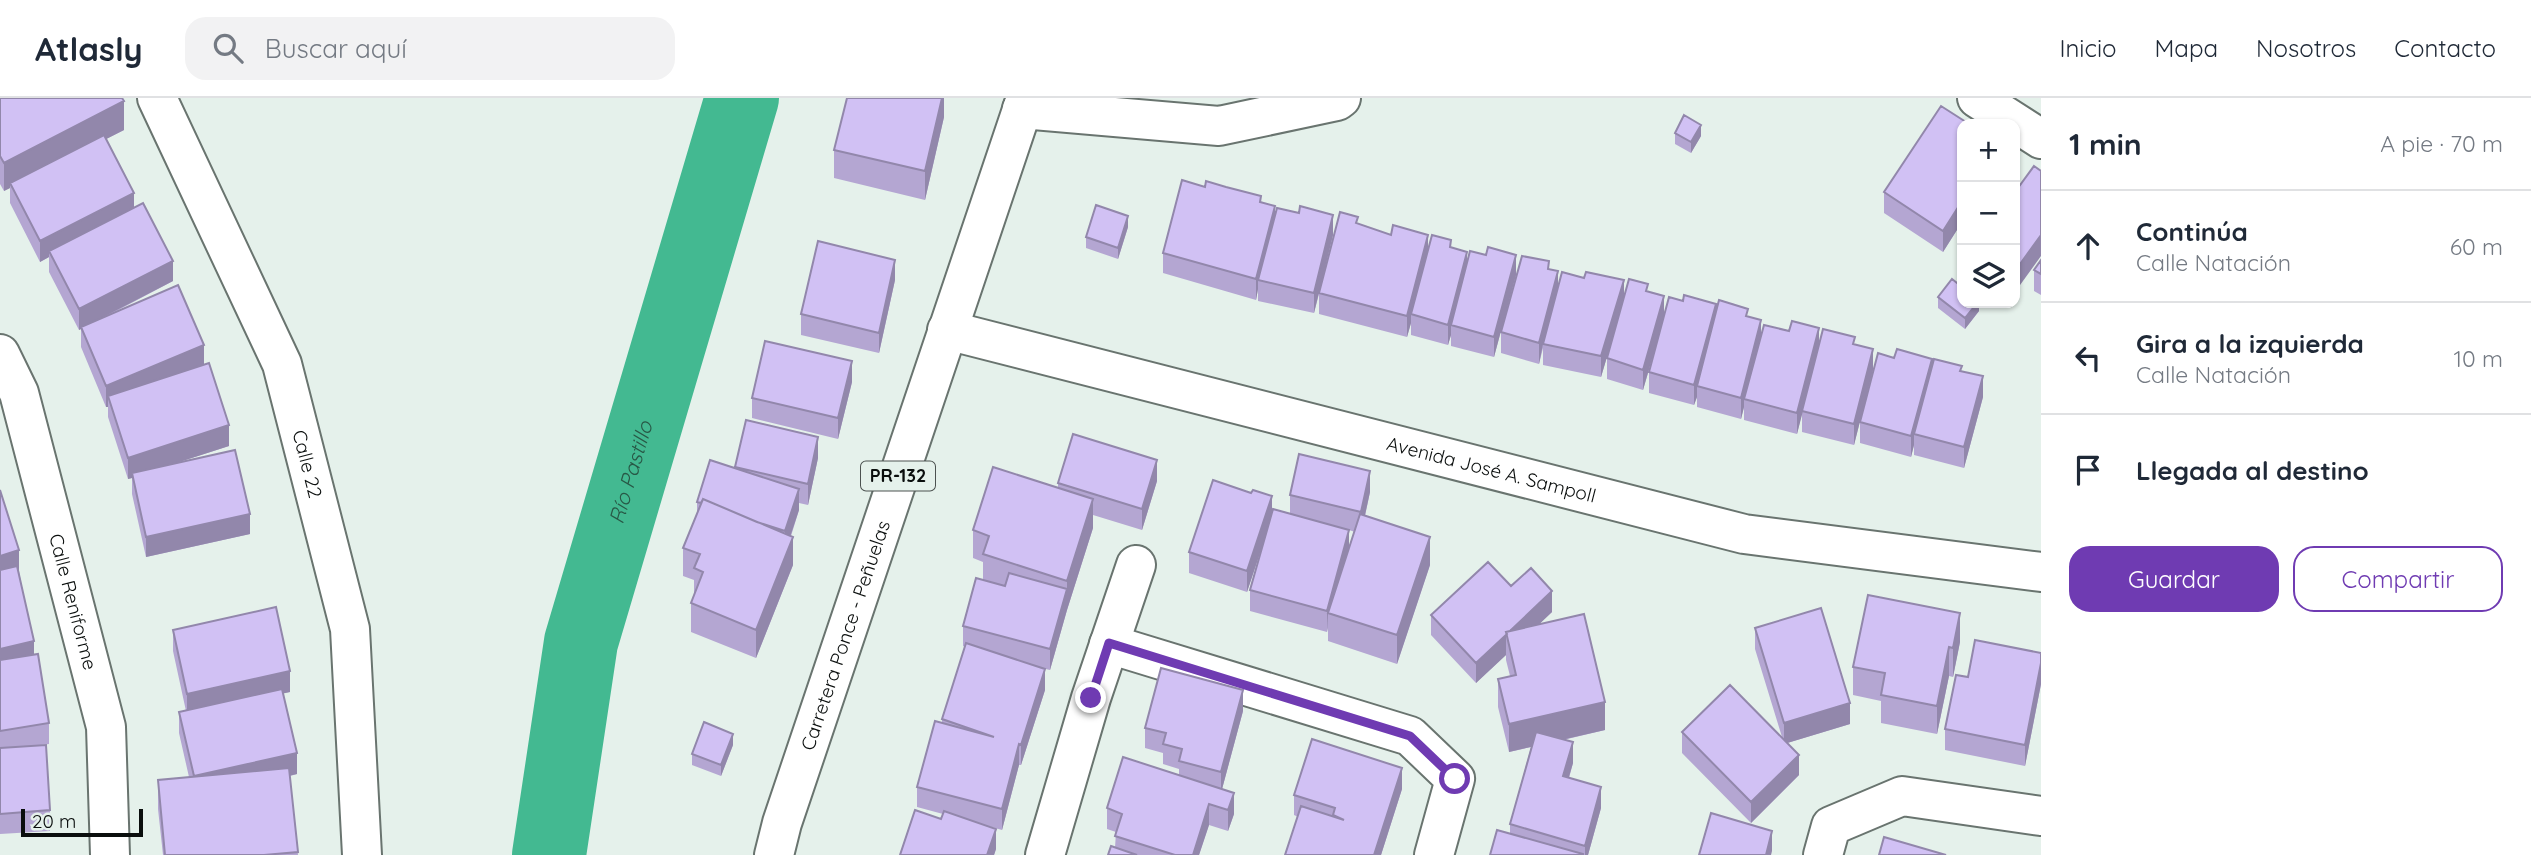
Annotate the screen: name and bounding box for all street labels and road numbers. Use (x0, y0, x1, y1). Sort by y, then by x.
street label: Calle 22 (287, 427, 328, 501)
street label: Avenida José A. Sampoll (1384, 431, 1599, 508)
road number: PR-132 (861, 462, 935, 490)
street label: Carretera Ponce - Peñuelas (795, 517, 895, 753)
street label: Calle Reniforme (44, 531, 103, 672)

